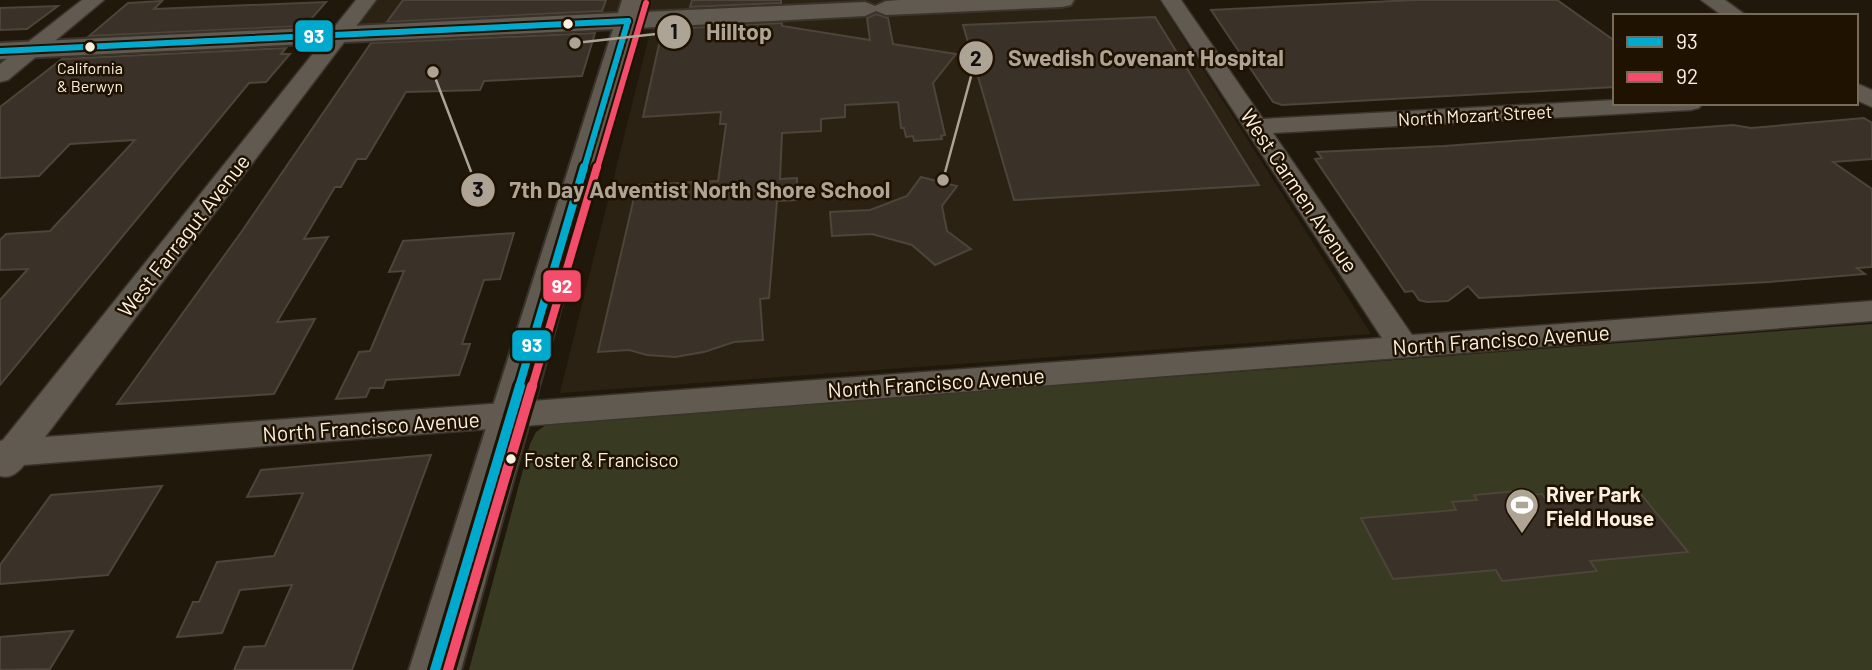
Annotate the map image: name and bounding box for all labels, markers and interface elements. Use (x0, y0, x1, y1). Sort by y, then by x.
callout: Hilltop (657, 10, 786, 54)
legend (1613, 14, 1858, 105)
unlabelled marker (561, 17, 575, 31)
text: Hilltop (706, 17, 772, 45)
text: 1 (670, 18, 678, 43)
line badge: 93 (294, 19, 334, 53)
text: 93 (304, 24, 324, 47)
text: 93 (1676, 28, 1698, 53)
callout: Swedish Covenant Hospital (959, 36, 1298, 80)
marker: California & Berwyn (83, 40, 97, 54)
text: Swedish Covenant Hospital (1008, 43, 1284, 71)
text: 2 (970, 45, 982, 70)
place label: California & Berwyn (57, 58, 123, 95)
text: 92 (1676, 63, 1698, 88)
street label: North Mozart Street (1397, 100, 1553, 130)
street label: West Carmen Avenue (1236, 103, 1364, 277)
street label: West Farragut Avenue (112, 149, 254, 321)
callout: 7th Day Adventist North Shore School (460, 168, 904, 212)
text: 7th Day Adventist North Shore School (510, 175, 890, 203)
text: 3 (472, 176, 484, 201)
line badge: 92 (542, 269, 582, 303)
text: 92 (552, 274, 572, 297)
street label: North Francisco Avenue (1392, 319, 1610, 359)
line badge: 93 (511, 329, 552, 362)
text: 93 (522, 333, 542, 356)
street label: North Francisco Avenue (827, 362, 1045, 402)
street label: North Francisco Avenue (262, 406, 480, 446)
place label: Foster & Francisco (524, 448, 679, 471)
marker: Foster & Francisco (504, 452, 518, 466)
place label: River Park Field House (1546, 481, 1654, 530)
sports icon: River Park Field House (1503, 486, 1541, 535)

